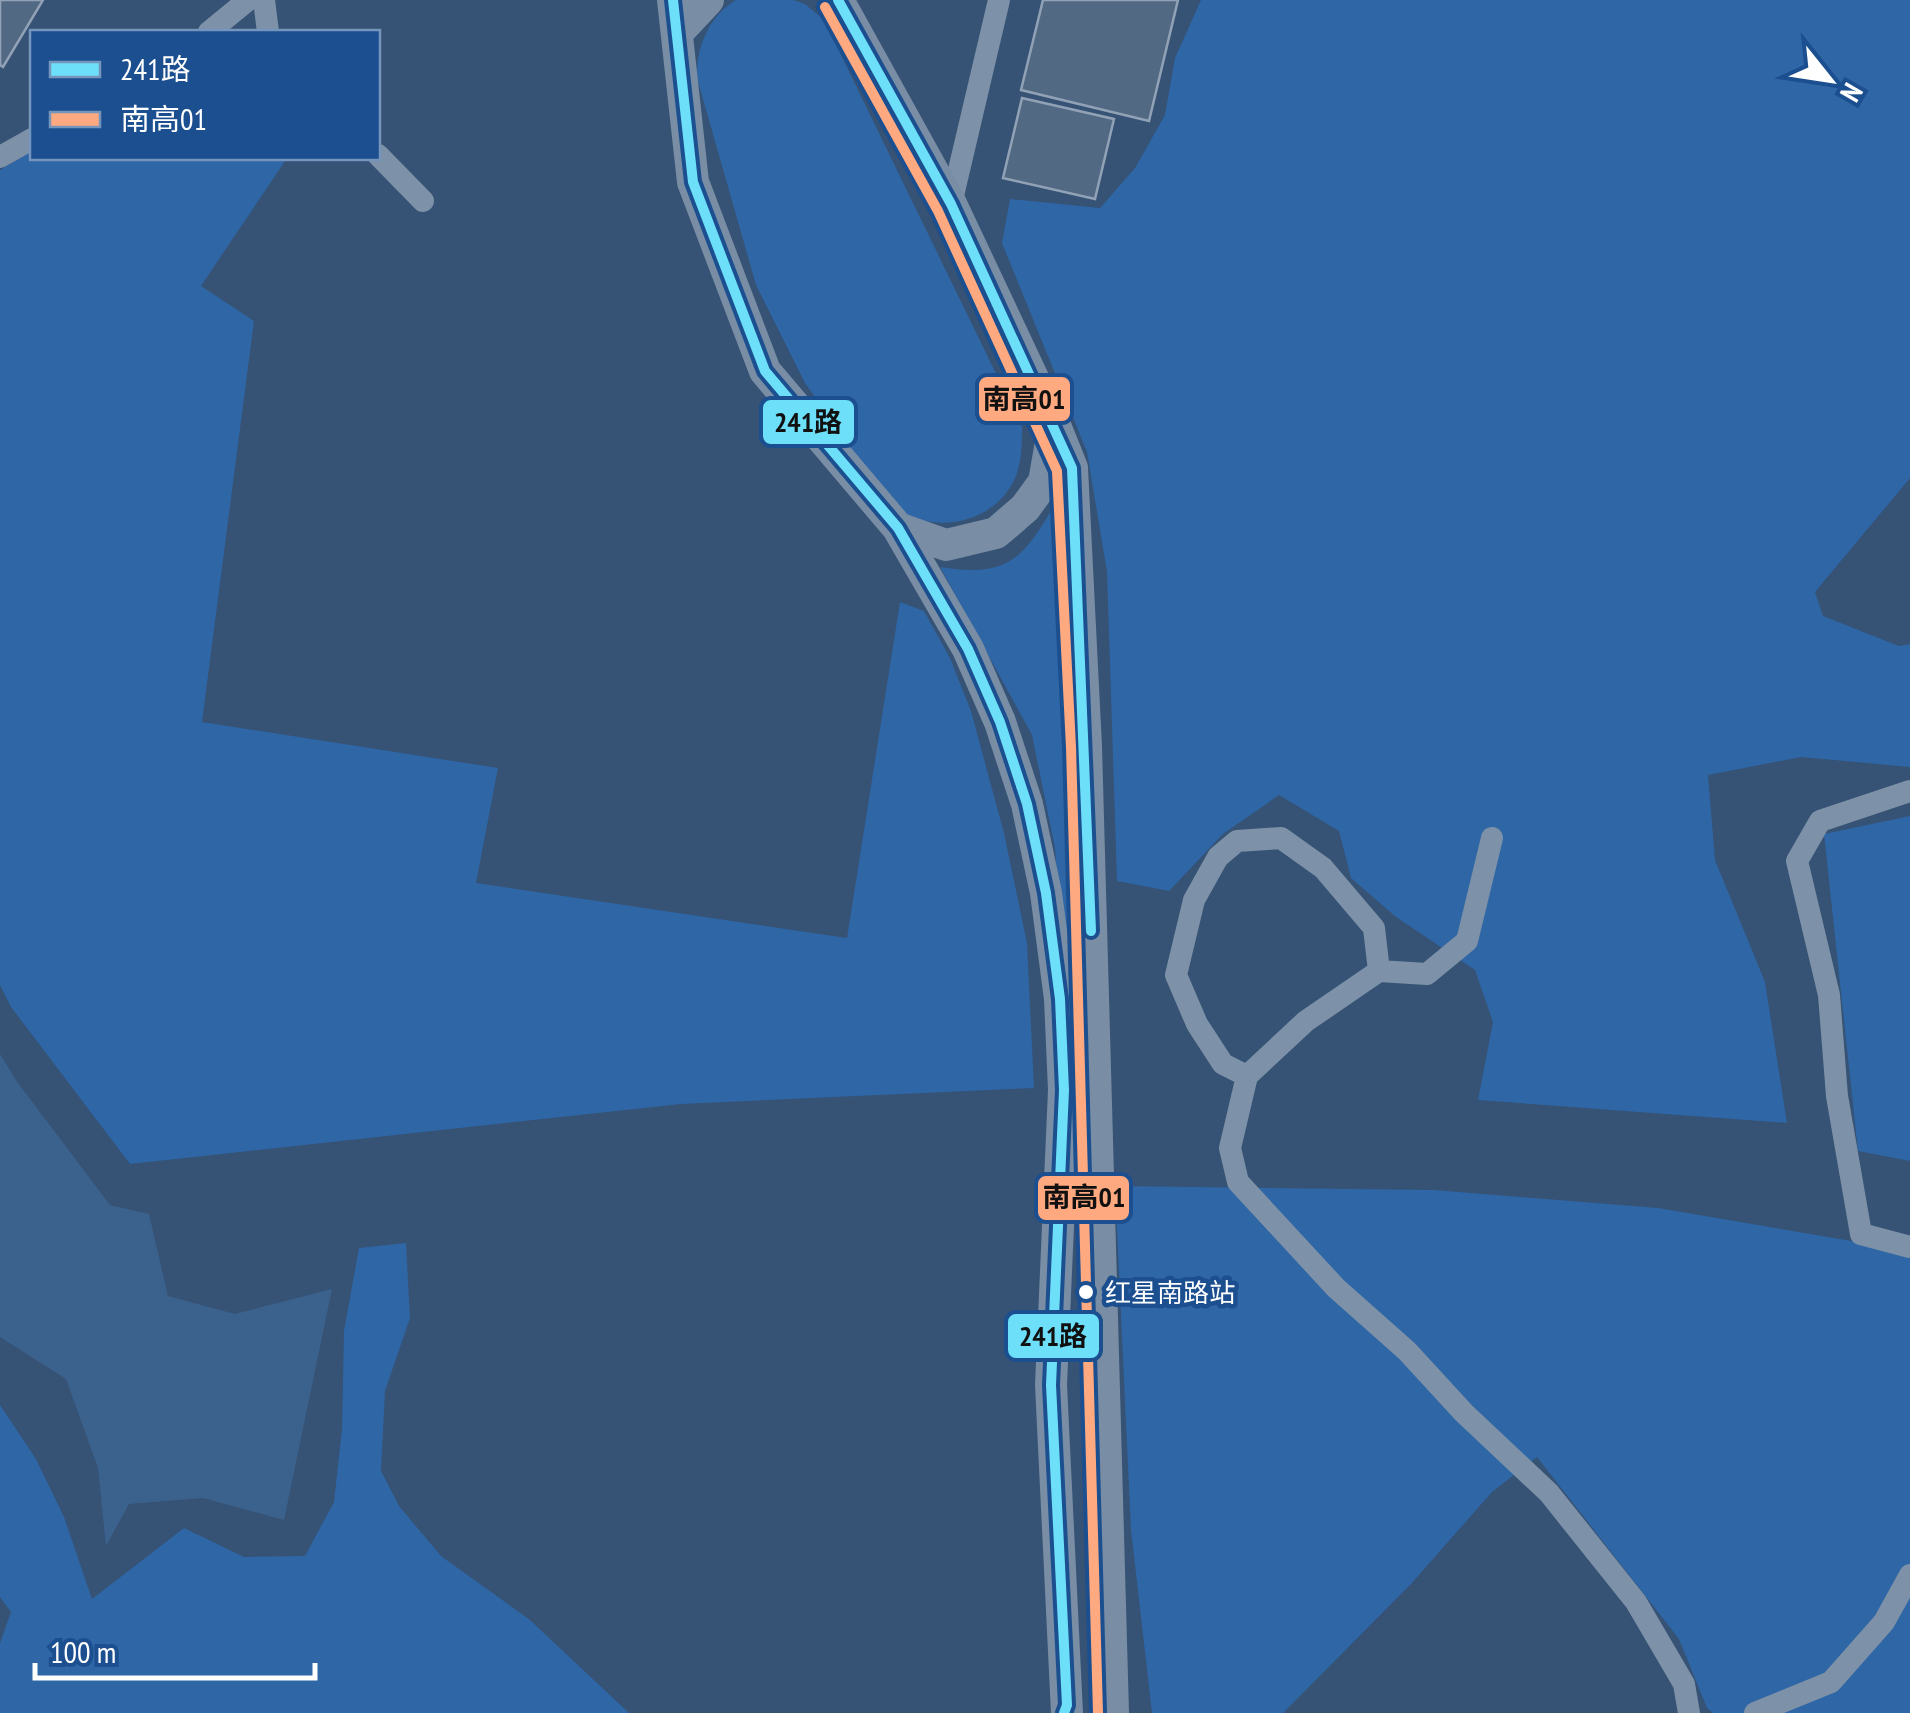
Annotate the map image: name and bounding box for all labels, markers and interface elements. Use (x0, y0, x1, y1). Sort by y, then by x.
legend (30, 30, 380, 160)
north arrow (1780, 30, 1880, 130)
text: 241路 (120, 49, 191, 88)
text: N (1832, 77, 1872, 109)
text: 南高01 (120, 99, 207, 138)
line badge: 南高01 (977, 375, 1072, 423)
text: 南高01 (983, 380, 1065, 417)
line badge: 241路 (761, 398, 856, 446)
text: 241路 (774, 403, 842, 440)
line badge: 南高01 (1036, 1174, 1131, 1222)
text: 南高01 (1043, 1178, 1125, 1215)
place label: 红星南路站 (1105, 1276, 1235, 1309)
marker: 红星南路站 (1076, 1282, 1096, 1302)
line badge: 241路 (1006, 1312, 1101, 1360)
text: 241路 (1019, 1317, 1087, 1354)
scale bar (35, 1618, 315, 1680)
text: 100 m (50, 1632, 116, 1671)

